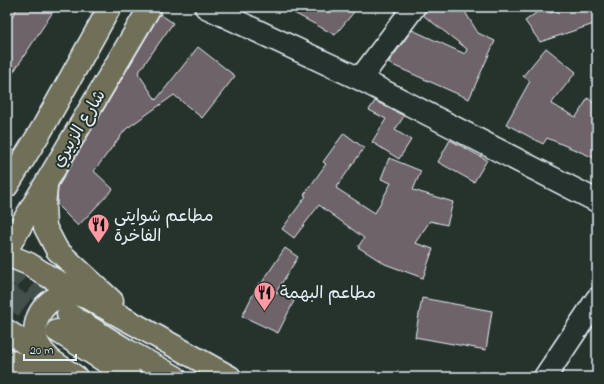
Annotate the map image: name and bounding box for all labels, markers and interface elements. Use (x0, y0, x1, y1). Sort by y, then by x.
street label: شارع الزبيري (46, 85, 112, 172)
place label: مطاعم شوايتي الفاخرة (114, 204, 214, 249)
restaurant icon: مطاعم شوايتي الفاخرة (85, 212, 111, 245)
restaurant icon: مطاعم البهمة (252, 279, 278, 312)
place label: مطاعم البهمة (280, 281, 376, 306)
scale bar (24, 336, 76, 362)
text: 20 m (30, 342, 53, 360)

